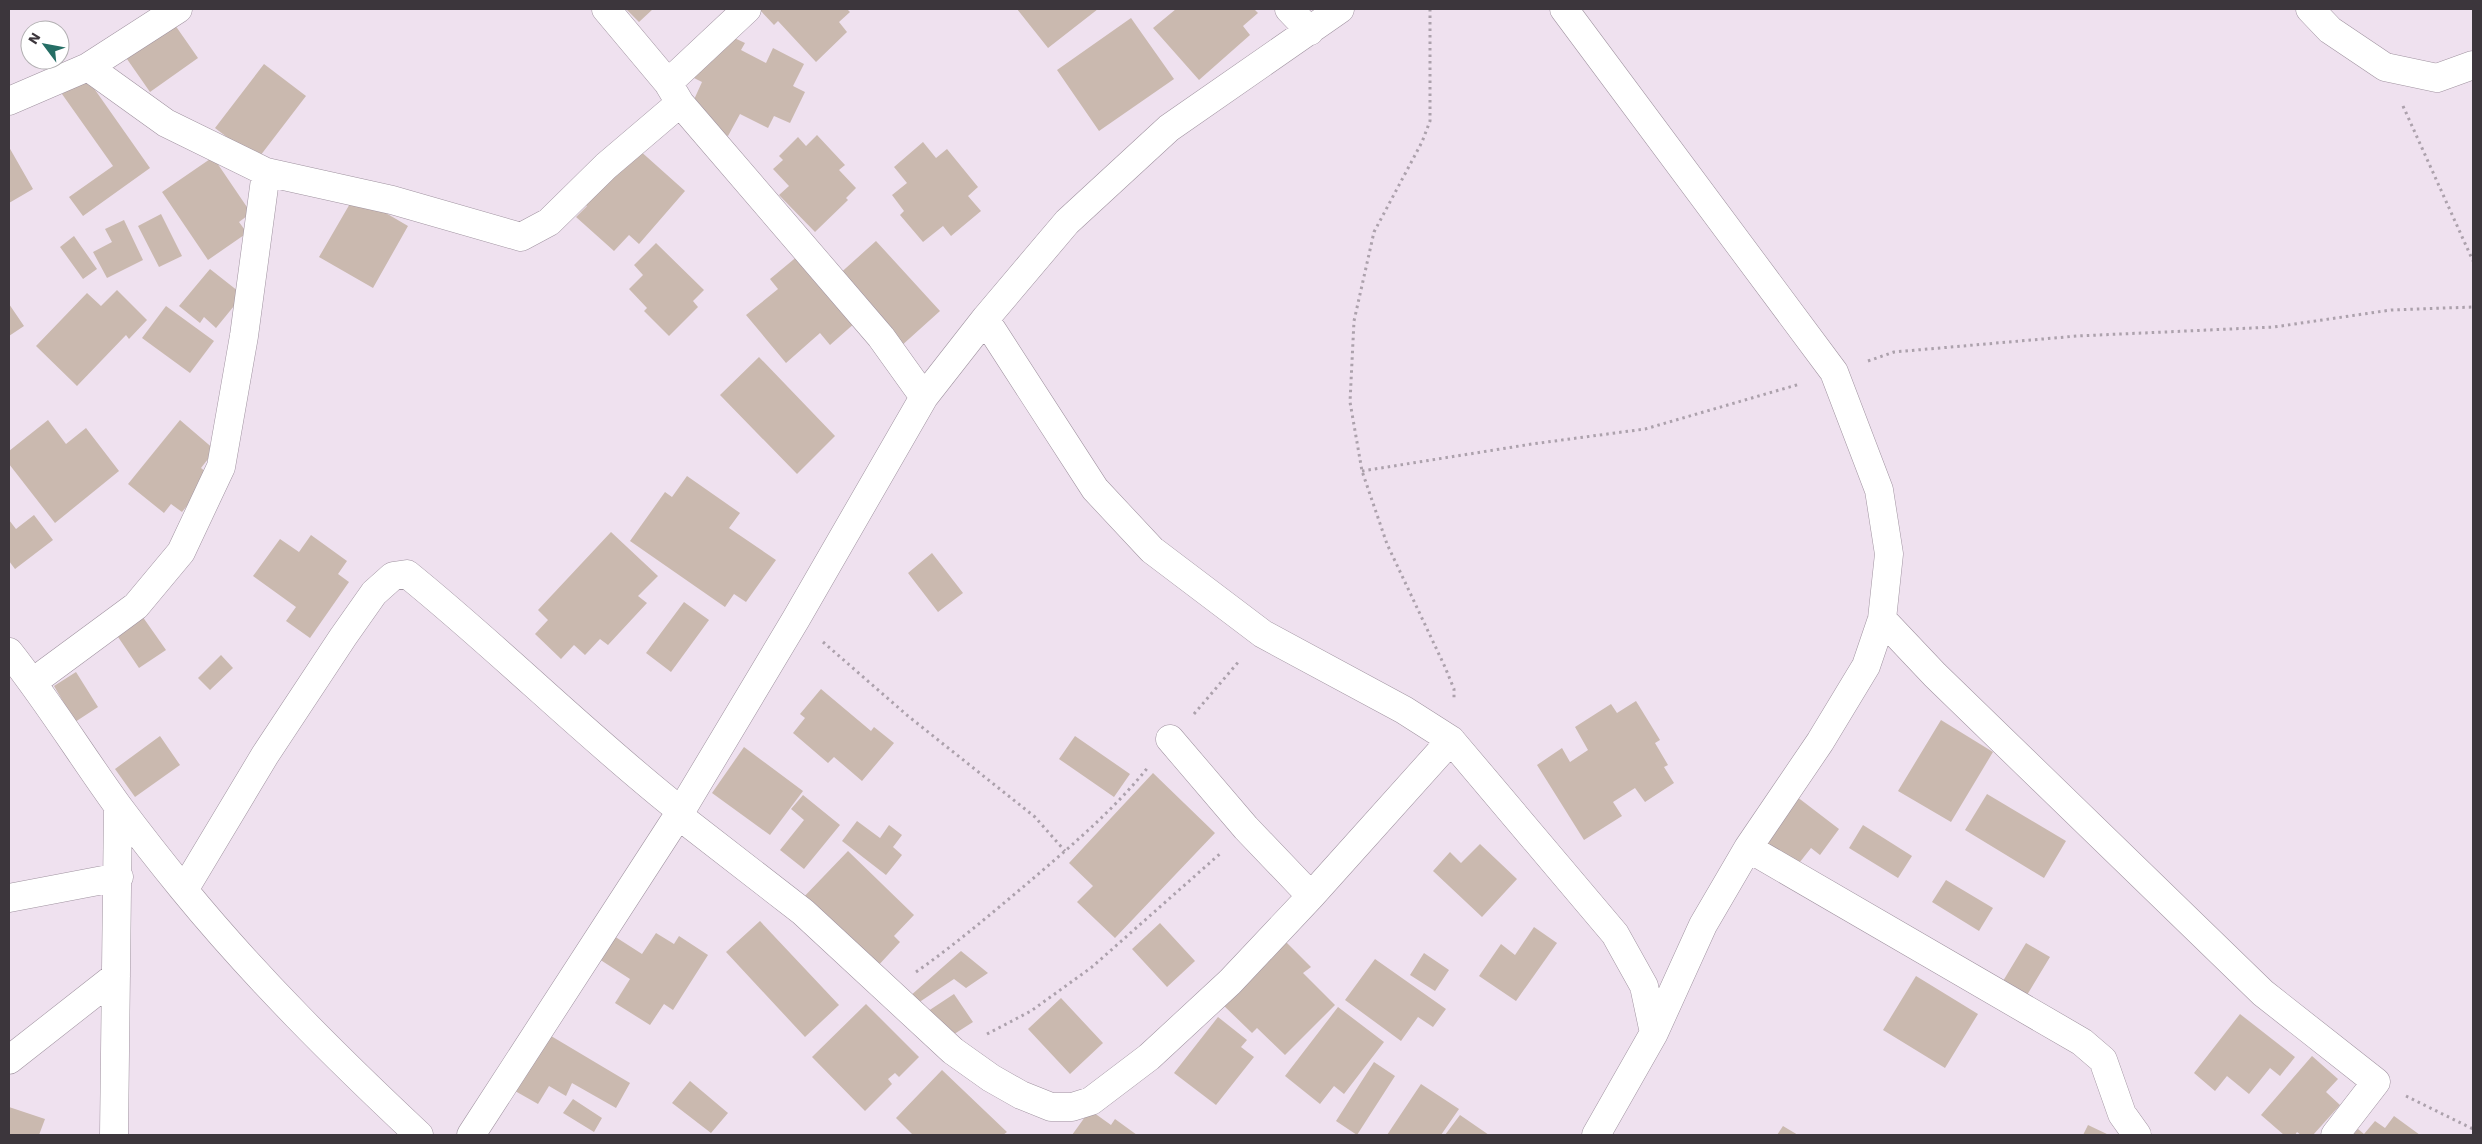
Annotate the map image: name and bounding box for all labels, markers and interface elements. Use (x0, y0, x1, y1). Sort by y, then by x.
north arrow (20, 20, 70, 70)
text: N (24, 29, 44, 47)

